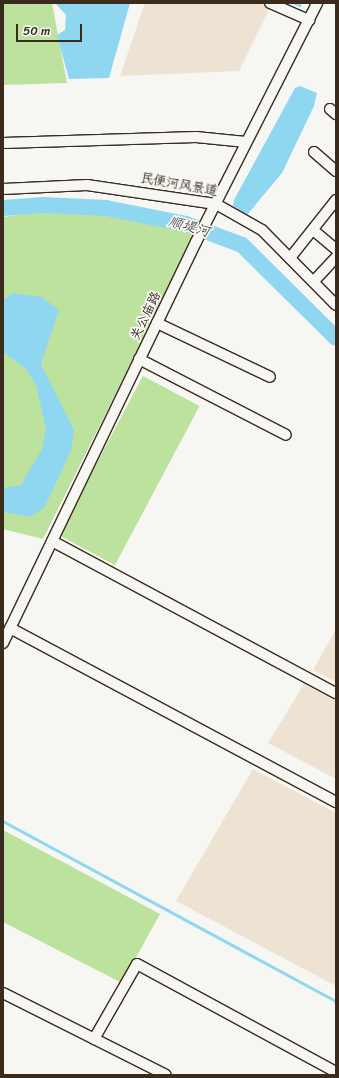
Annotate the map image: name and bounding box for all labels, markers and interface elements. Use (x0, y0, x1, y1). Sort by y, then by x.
scale bar (18, 16, 84, 42)
text: 50 m (23, 20, 50, 42)
street label: 民便河风景道 (139, 171, 219, 199)
water label: 顺堤河 (166, 213, 212, 241)
street label: 关公庙路 (128, 289, 164, 343)

